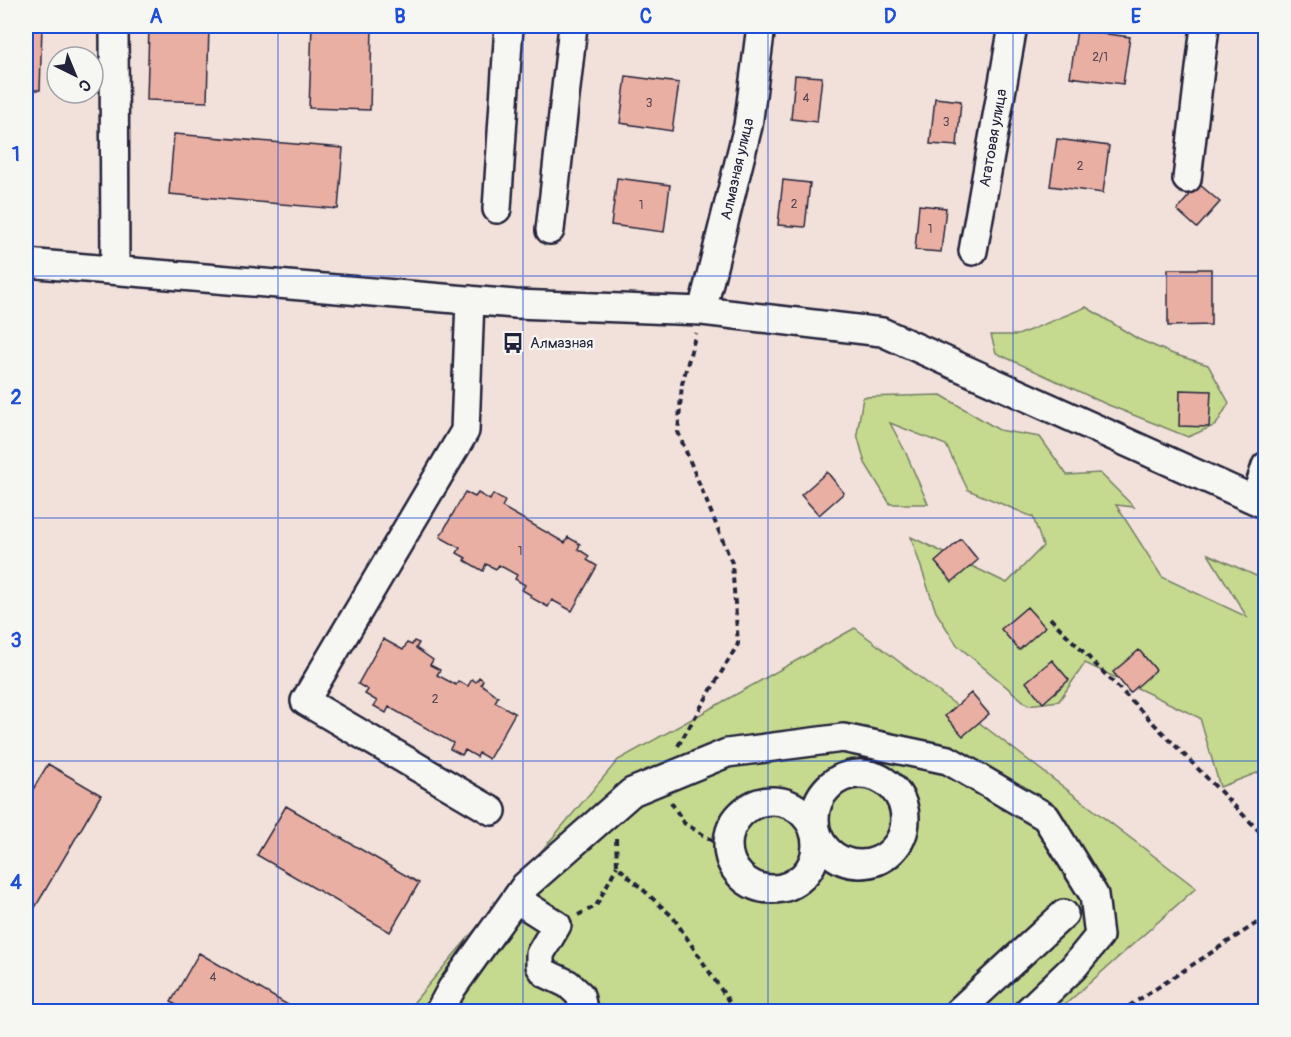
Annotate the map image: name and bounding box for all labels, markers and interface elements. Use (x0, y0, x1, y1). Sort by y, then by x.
text: A (150, 4, 163, 29)
text: B (394, 4, 406, 29)
text: C (640, 4, 652, 29)
text: D (884, 4, 897, 29)
text: E (1131, 4, 1142, 29)
north arrow (45, 45, 105, 105)
house number: 2/1 (1092, 50, 1108, 65)
text: С (74, 75, 95, 96)
street label: Агатовая улица (976, 87, 1011, 189)
house number: 4 (803, 91, 810, 106)
house number: 3 (646, 96, 653, 111)
house number: 3 (943, 115, 950, 130)
street label: Алмазная улица (717, 116, 758, 222)
text: 1 (12, 142, 20, 167)
house number: 2 (1077, 159, 1084, 174)
house number: 2 (791, 197, 798, 212)
house number: 1 (639, 198, 643, 213)
house number: 1 (928, 222, 932, 237)
bus stop icon: Алмазная (501, 331, 525, 355)
place label: Алмазная (530, 334, 593, 353)
text: 2 (10, 385, 22, 410)
house number: 1 (518, 544, 522, 559)
text: 3 (10, 628, 22, 653)
house number: 2 (432, 692, 439, 707)
text: 4 (10, 870, 22, 895)
house number: 4 (210, 970, 217, 985)

